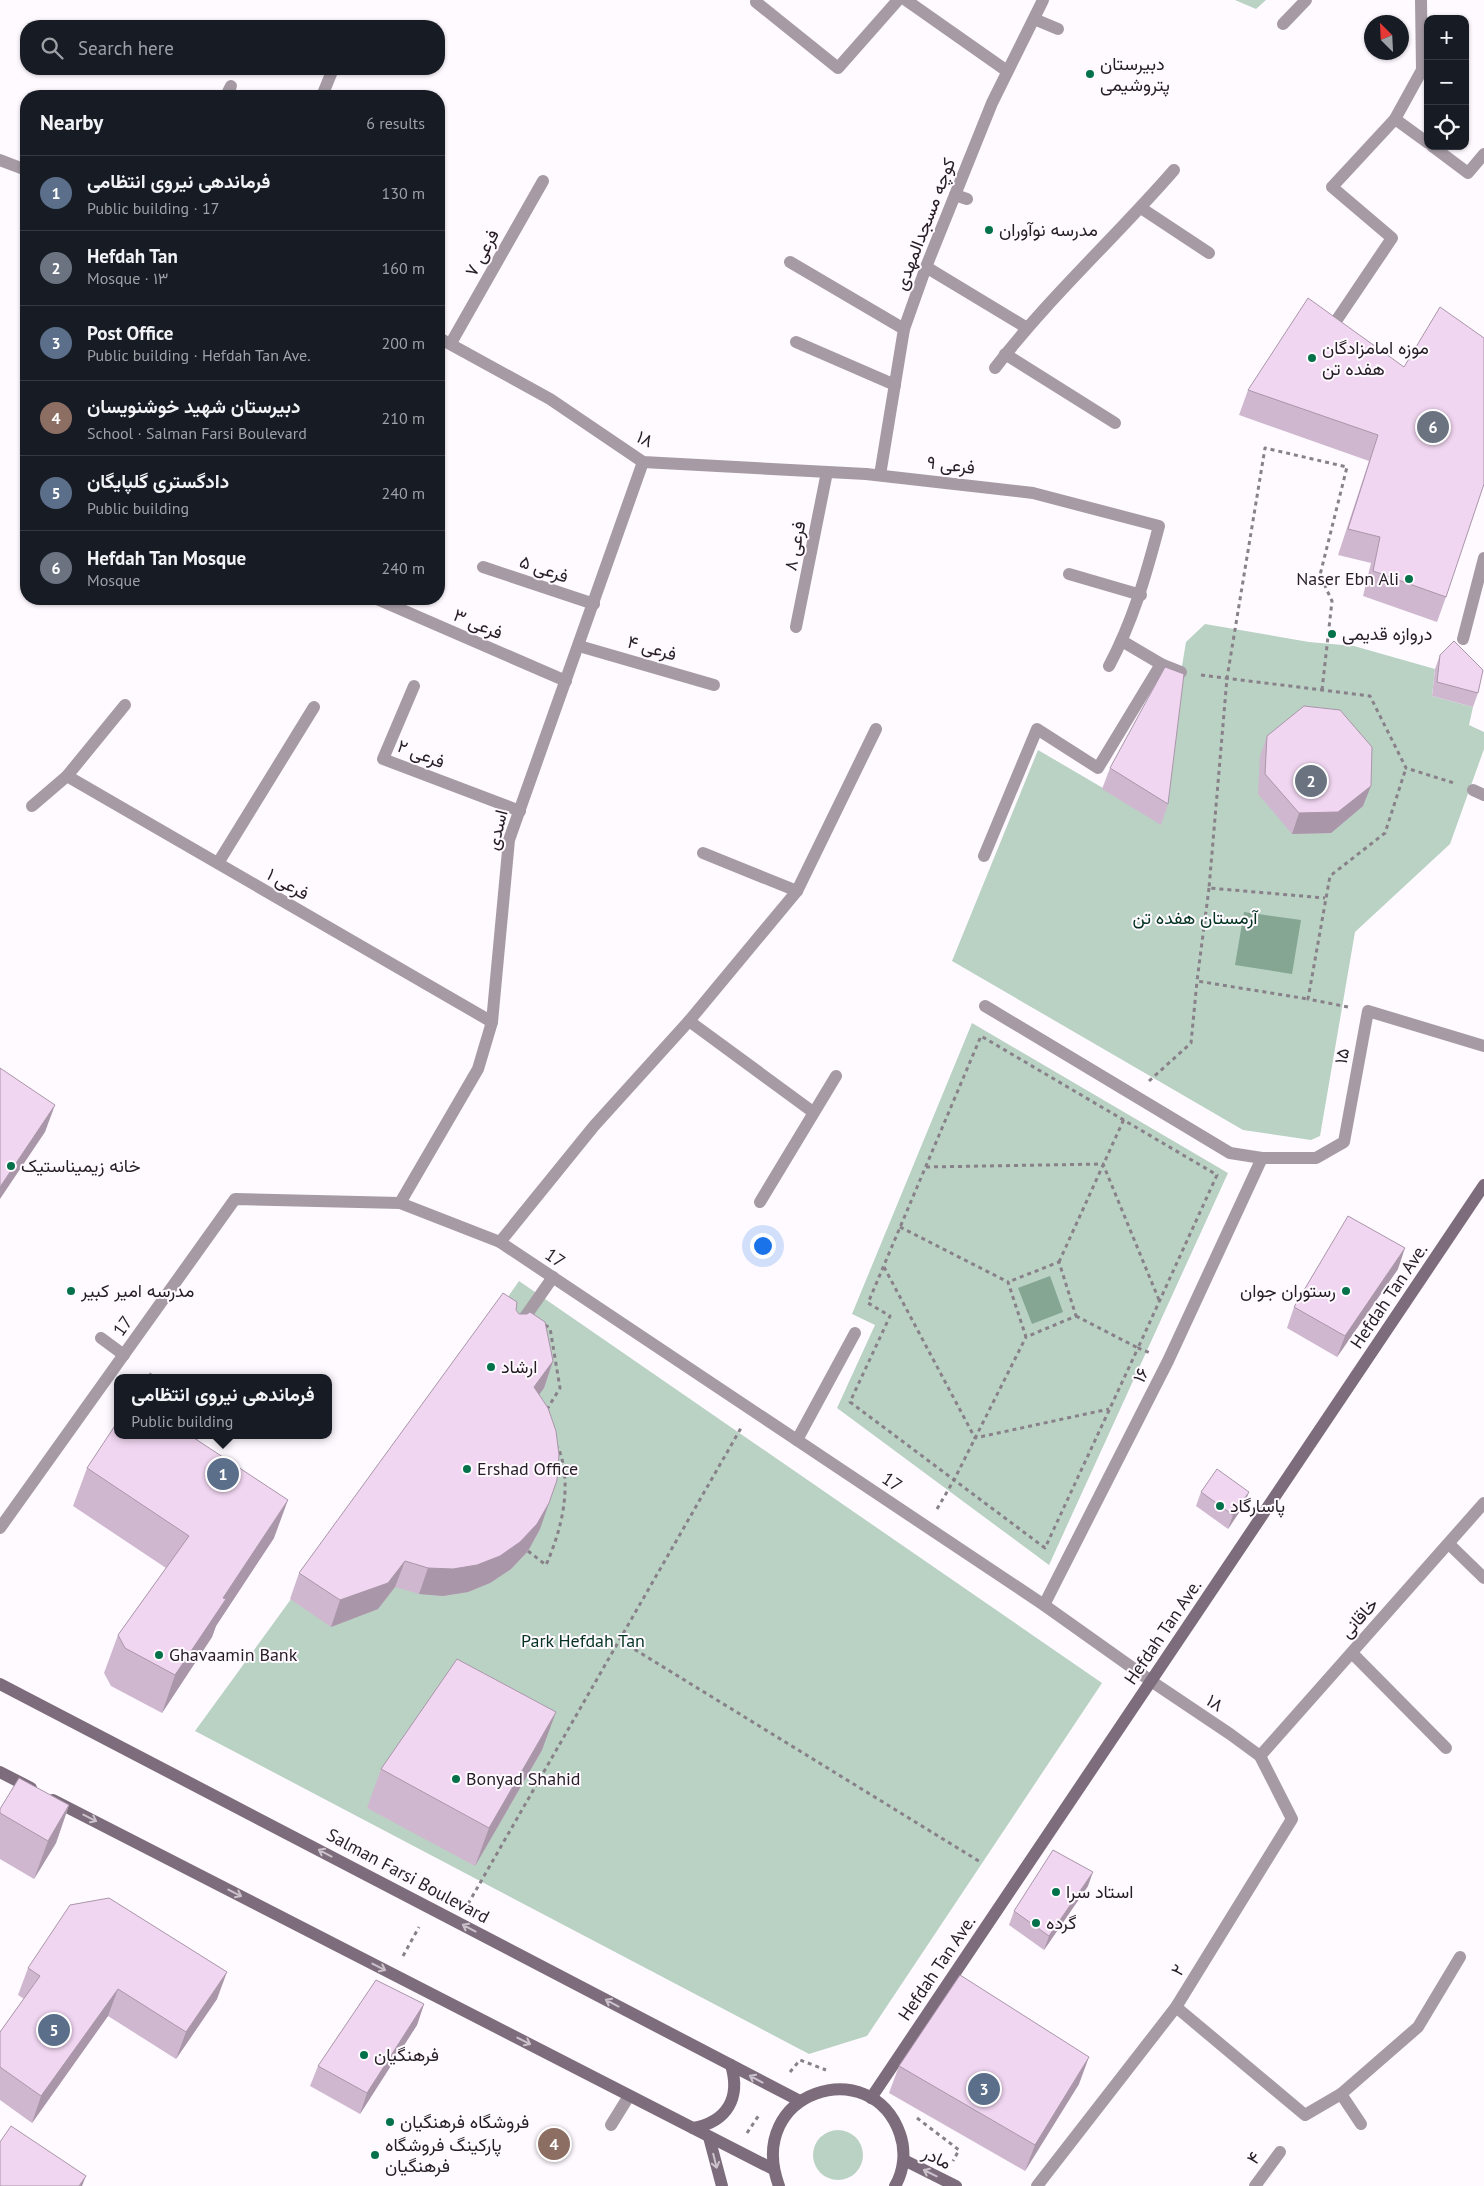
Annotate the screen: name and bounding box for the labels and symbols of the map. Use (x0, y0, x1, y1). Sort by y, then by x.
north arrow (1364, 15, 1409, 60)
place label: دبیرستان پتروشیمی (1100, 52, 1170, 97)
marker: دبیرستان پتروشیمی (1084, 68, 1096, 80)
street label: کوچه مسجدالمهدی (889, 154, 961, 294)
place label: مدرسه نوآوران (999, 218, 1098, 241)
marker: مدرسه نوآوران (983, 224, 995, 236)
street label: فرعی ۷ (459, 225, 504, 280)
place label: موزه امامزادگان هفده تن (1322, 336, 1429, 380)
marker: موزه امامزادگان هفده تن (1306, 352, 1318, 364)
pin: 6 (1417, 408, 1449, 446)
street label: ۱۸ (633, 425, 657, 452)
street label: فرعی ۹ (926, 450, 976, 479)
street label: فرعی ۸ (778, 519, 811, 573)
street label: فرعی ۵ (517, 549, 572, 588)
place label: Naser Ebn Ali (1296, 567, 1399, 590)
marker: Naser Ebn Ali (1403, 573, 1415, 585)
street label: فرعی ۳ (450, 603, 506, 644)
place label: دروازه قدیمی (1342, 622, 1432, 645)
marker: دروازه قدیمی (1326, 628, 1338, 640)
street label: فرعی ۴ (625, 630, 679, 665)
street label: فرعی ۲ (394, 734, 448, 773)
pin: 2 (1295, 762, 1327, 800)
street label: اسدی (480, 807, 513, 852)
street label: فرعی ۱ (263, 862, 313, 905)
park label: آرمستان هفده تن (1132, 906, 1259, 929)
street label: ۱۵ (1329, 1046, 1354, 1066)
place label: خانه زیمیناستیک (21, 1154, 141, 1177)
marker: خانه زیمیناستیک (5, 1160, 17, 1172)
your location (750, 1233, 776, 1259)
street label: Hefdah Tan Ave. (1345, 1239, 1432, 1353)
street label: 17 (541, 1243, 570, 1273)
place label: مدرسه امیر کبیر (80, 1279, 194, 1302)
place label: رستوران جوان (1240, 1279, 1336, 1302)
marker: مدرسه امیر کبیر (65, 1285, 77, 1297)
marker: رستوران جوان (1340, 1285, 1352, 1297)
street label: 17 (108, 1311, 138, 1340)
place label: ارشاد (501, 1355, 537, 1378)
marker: ارشاد (485, 1361, 497, 1373)
street label: ۱۶ (1127, 1363, 1154, 1386)
pin: 1 (207, 1455, 239, 1493)
place label: Ershad Office (477, 1457, 578, 1480)
marker: Ershad Office (461, 1463, 473, 1475)
street label: 17 (878, 1467, 907, 1497)
place label: پاسارگاد (1230, 1494, 1285, 1518)
marker: پاسارگاد (1214, 1500, 1226, 1512)
street label: Hefdah Tan Ave. (1119, 1575, 1206, 1689)
street label: خاقانی (1335, 1593, 1383, 1643)
park label: Park Hefdah Tan (521, 1629, 645, 1652)
place label: Ghavaamin Bank (169, 1643, 298, 1666)
marker: Ghavaamin Bank (153, 1649, 165, 1661)
street label: ۱۸ (1202, 1689, 1228, 1717)
place label: Bonyad Shahid (466, 1767, 581, 1790)
marker: Bonyad Shahid (450, 1773, 462, 1785)
one-way arrow (82, 1814, 97, 1823)
street label: Salman Farsi Boulevard (323, 1823, 493, 1928)
one-way arrow (317, 1848, 332, 1858)
place label: استاد سرا (1066, 1880, 1133, 1903)
marker: استاد سرا (1050, 1886, 1062, 1898)
one-way arrow (227, 1888, 242, 1898)
street label: Hefdah Tan Ave. (893, 1911, 980, 2025)
place label: گرده (1046, 1911, 1077, 1934)
marker: گرده (1030, 1917, 1042, 1929)
one-way arrow (461, 1923, 476, 1933)
street label: ۲ (1165, 1960, 1190, 1980)
one-way arrow (371, 1963, 386, 1972)
one-way arrow (605, 1998, 620, 2008)
pin: 5 (38, 2011, 70, 2049)
one-way arrow (516, 2036, 531, 2046)
place label: فرهنگیان (374, 2043, 439, 2066)
marker: فرهنگیان (358, 2049, 370, 2061)
pin: 3 (968, 2070, 1000, 2108)
one-way arrow (749, 2074, 764, 2084)
place label: فروشگاه فرهنگیان (400, 2110, 529, 2133)
marker: فروشگاه فرهنگیان (384, 2116, 396, 2128)
pin: 4 (538, 2125, 570, 2163)
place label: پارکینگ فروشگاه فرهنگیان (385, 2133, 502, 2177)
street label: مادر (918, 2140, 955, 2174)
street label: ۴ (1241, 2147, 1266, 2169)
marker: پارکینگ فروشگاه فرهنگیان (369, 2149, 381, 2161)
one-way arrow (711, 2153, 721, 2169)
one-way arrow (923, 2168, 938, 2177)

